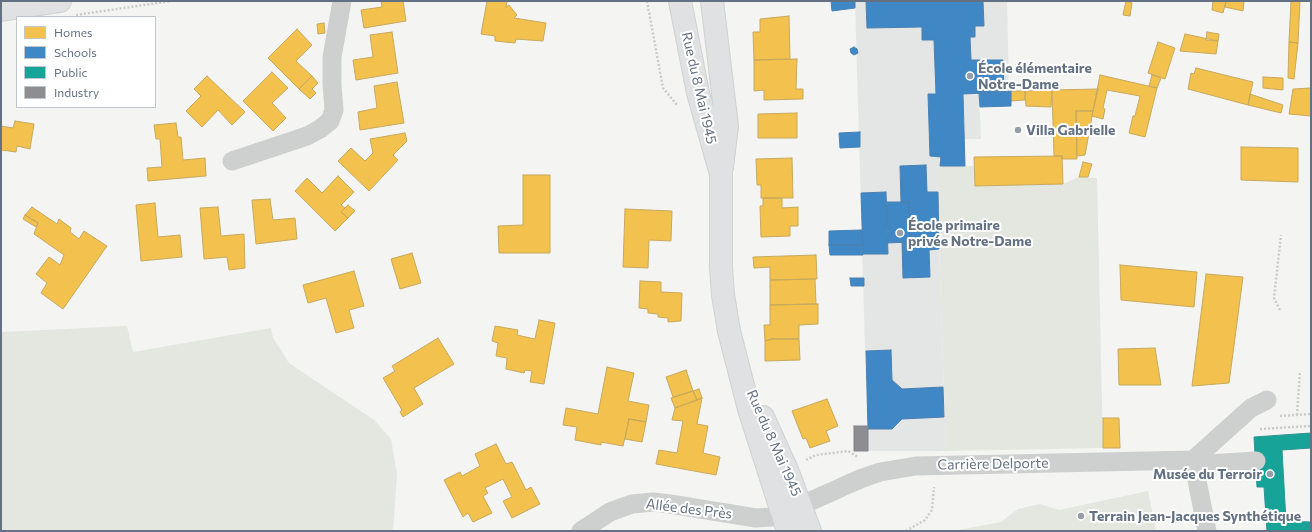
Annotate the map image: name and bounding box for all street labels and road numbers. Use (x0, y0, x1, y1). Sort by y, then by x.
street label: Rue du 8 Mai 1945 (678, 30, 720, 146)
street label: Rue du 8 Mai 1945 (743, 387, 805, 499)
street label: Carrière Delporte (937, 455, 1049, 473)
street label: Allée des Près (645, 495, 733, 523)

